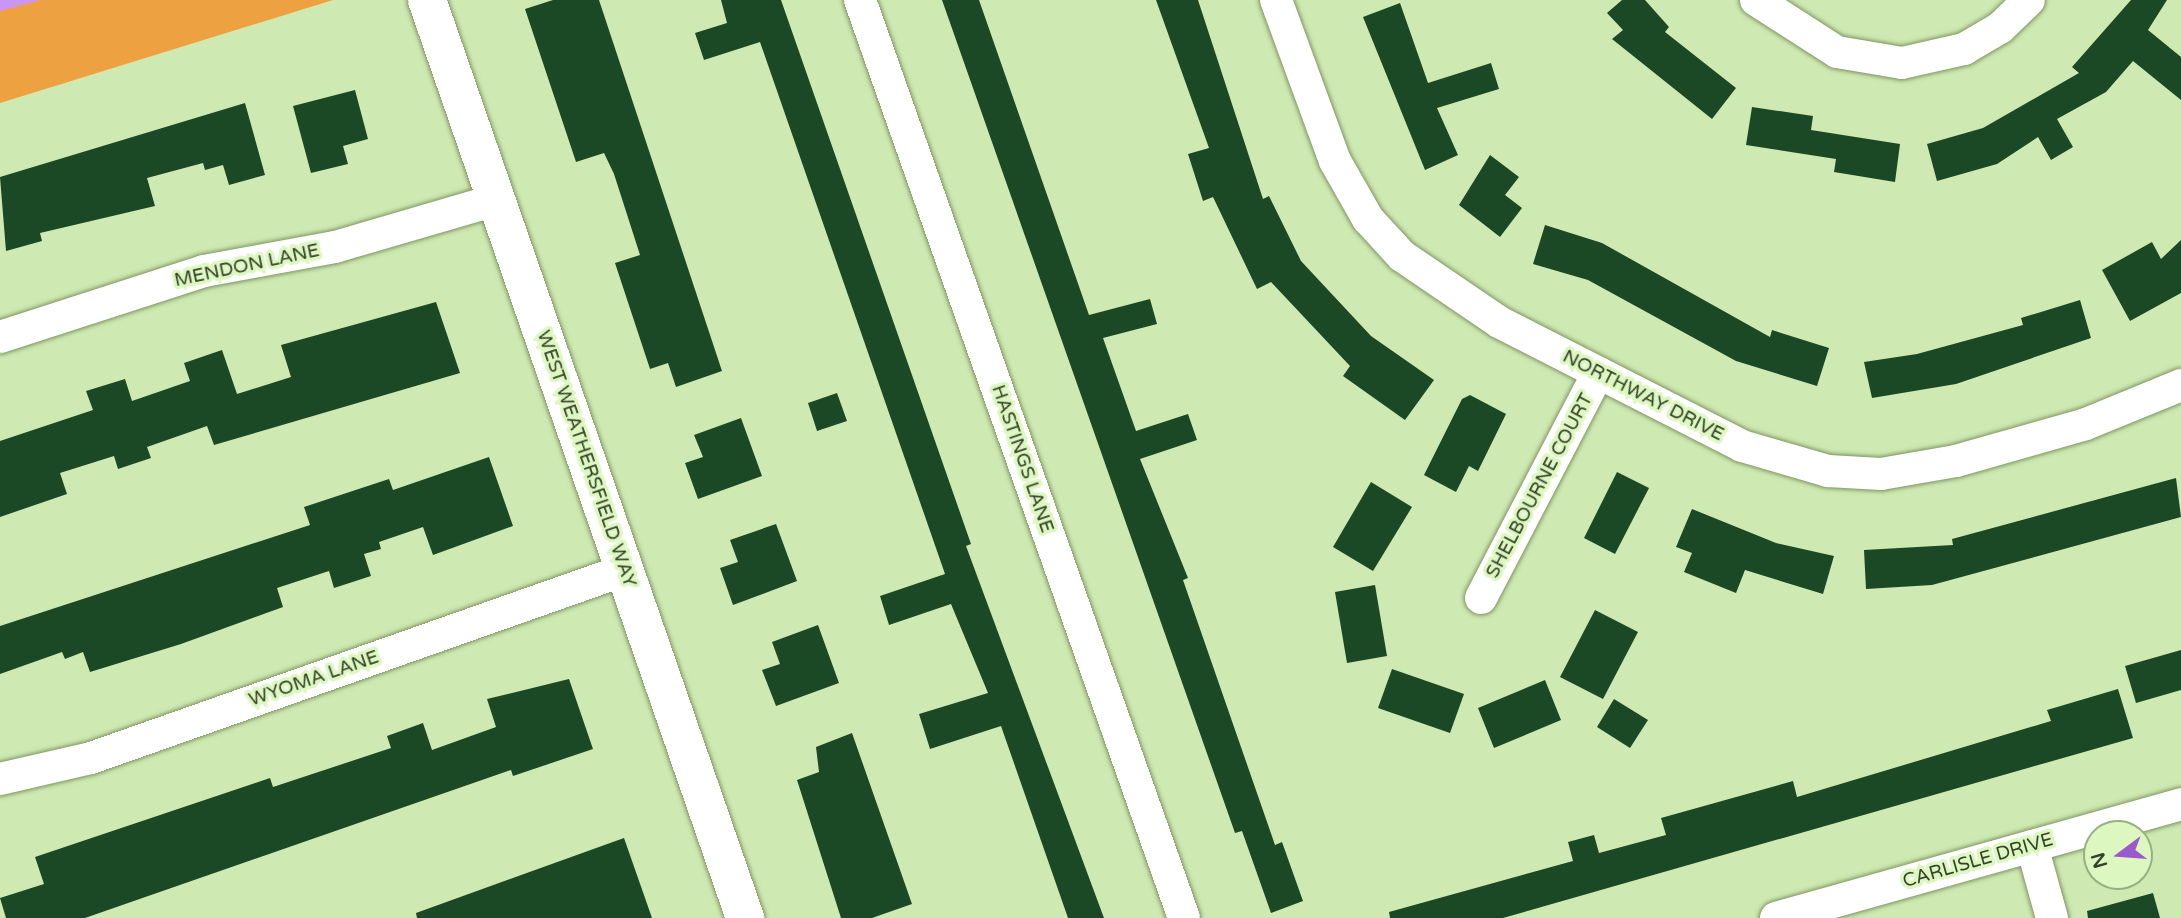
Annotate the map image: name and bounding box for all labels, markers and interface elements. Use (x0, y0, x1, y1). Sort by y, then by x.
street label: MENDON LANE (172, 239, 322, 293)
street label: WEST WEATHERSFIELD WAY (531, 328, 641, 590)
street label: NORTHWAY DRIVE (1559, 345, 1727, 447)
street label: HASTINGS LANE (986, 382, 1058, 536)
street label: SHELBOURNE COURT (1482, 390, 1598, 582)
street label: WYOMA LANE (246, 646, 382, 712)
north arrow (2083, 820, 2153, 890)
street label: CARLISLE DRIVE (1900, 829, 2056, 893)
text: N (2087, 850, 2112, 871)

